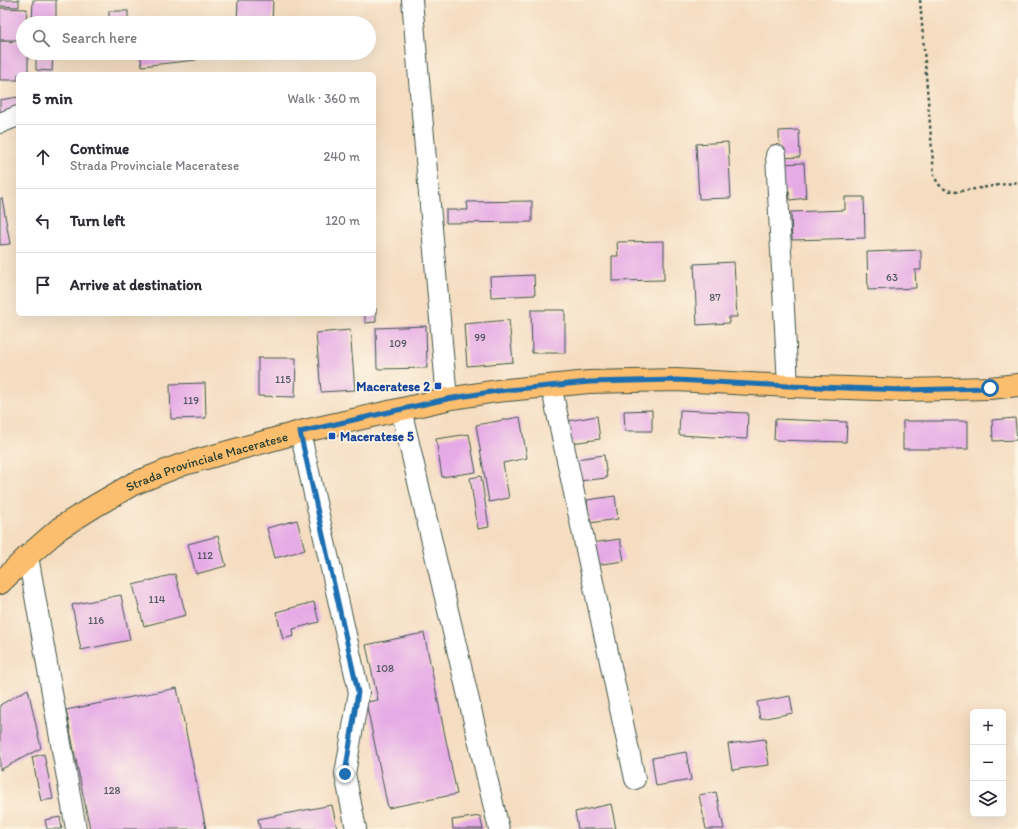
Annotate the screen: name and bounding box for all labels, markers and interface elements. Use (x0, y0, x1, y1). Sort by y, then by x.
search box (16, 16, 376, 60)
icon: search (30, 27, 52, 49)
text: Search here (62, 29, 137, 47)
text: 5 min (32, 88, 72, 108)
text: Walk · 360 m (287, 91, 360, 106)
text: Continue (70, 140, 129, 158)
icon: ahead (32, 146, 54, 168)
text: 240 m (323, 149, 360, 164)
text: Strada Provinciale Maceratese (70, 158, 239, 173)
icon: left (32, 210, 54, 232)
text: Turn left (70, 212, 125, 230)
text: 120 m (325, 213, 360, 228)
house number: 63 (886, 271, 898, 284)
icon: arrive (32, 274, 54, 296)
text: Arrive at destination (70, 276, 202, 294)
house number: 87 (709, 291, 721, 304)
house number: 99 (474, 331, 486, 344)
house number: 109 (389, 337, 407, 350)
house number: 115 (275, 373, 291, 386)
place label: Maceratese 2 (356, 379, 430, 394)
route start (981, 379, 999, 397)
marker: Maceratese 2 (433, 381, 443, 391)
house number: 119 (183, 394, 199, 407)
street label: Strada Provinciale Maceratese (123, 428, 289, 494)
place label: Maceratese 5 (340, 429, 414, 444)
marker: Maceratese 5 (327, 431, 337, 441)
house number: 112 (197, 549, 213, 562)
house number: 114 (149, 593, 166, 606)
house number: 116 (88, 614, 104, 627)
house number: 108 (376, 662, 394, 675)
map controls (970, 709, 1006, 817)
button: + (970, 709, 1006, 745)
button: − (970, 745, 1006, 781)
route end (336, 765, 354, 783)
button: layers (970, 781, 1006, 817)
house number: 128 (104, 784, 120, 797)

